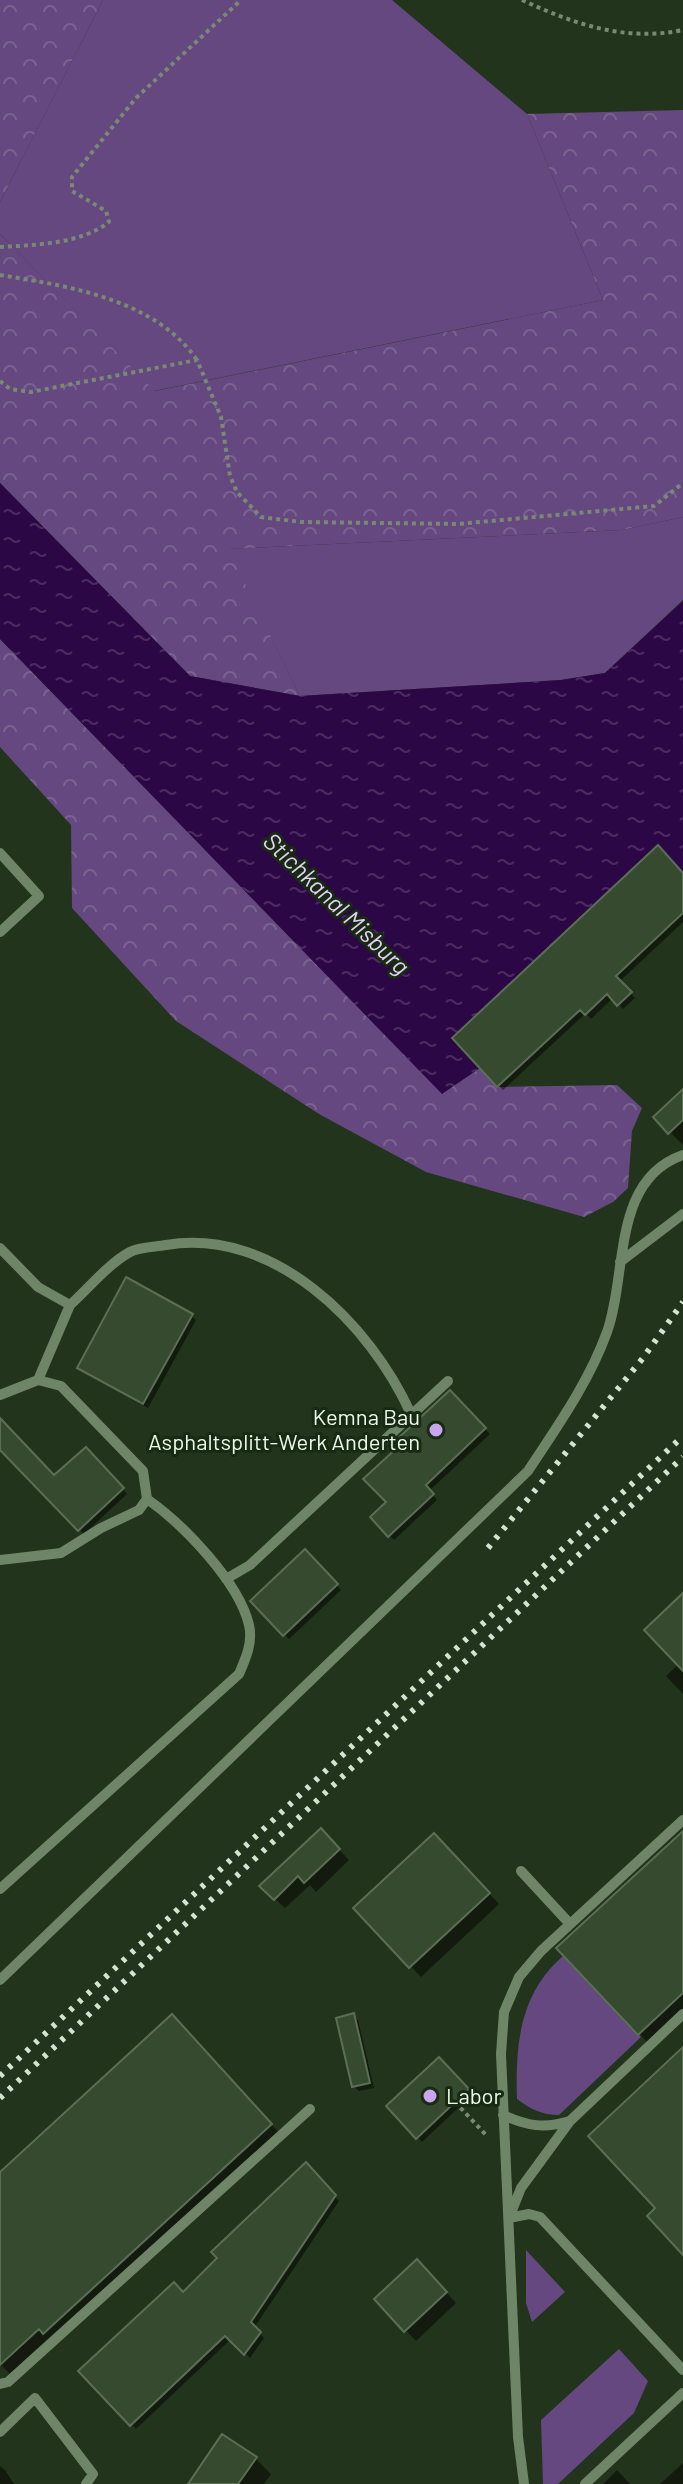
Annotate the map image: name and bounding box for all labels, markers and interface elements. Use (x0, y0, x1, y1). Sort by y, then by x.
water label: Stichkanal Misburg (258, 826, 416, 980)
place label: Kemna Bau Asphaltsplitt-Werk Anderten (148, 1403, 420, 1454)
marker: Kemna Bau Asphaltsplitt-Werk Anderten (427, 1421, 445, 1439)
place label: Labor (446, 2082, 502, 2108)
marker: Labor (421, 2087, 439, 2105)

